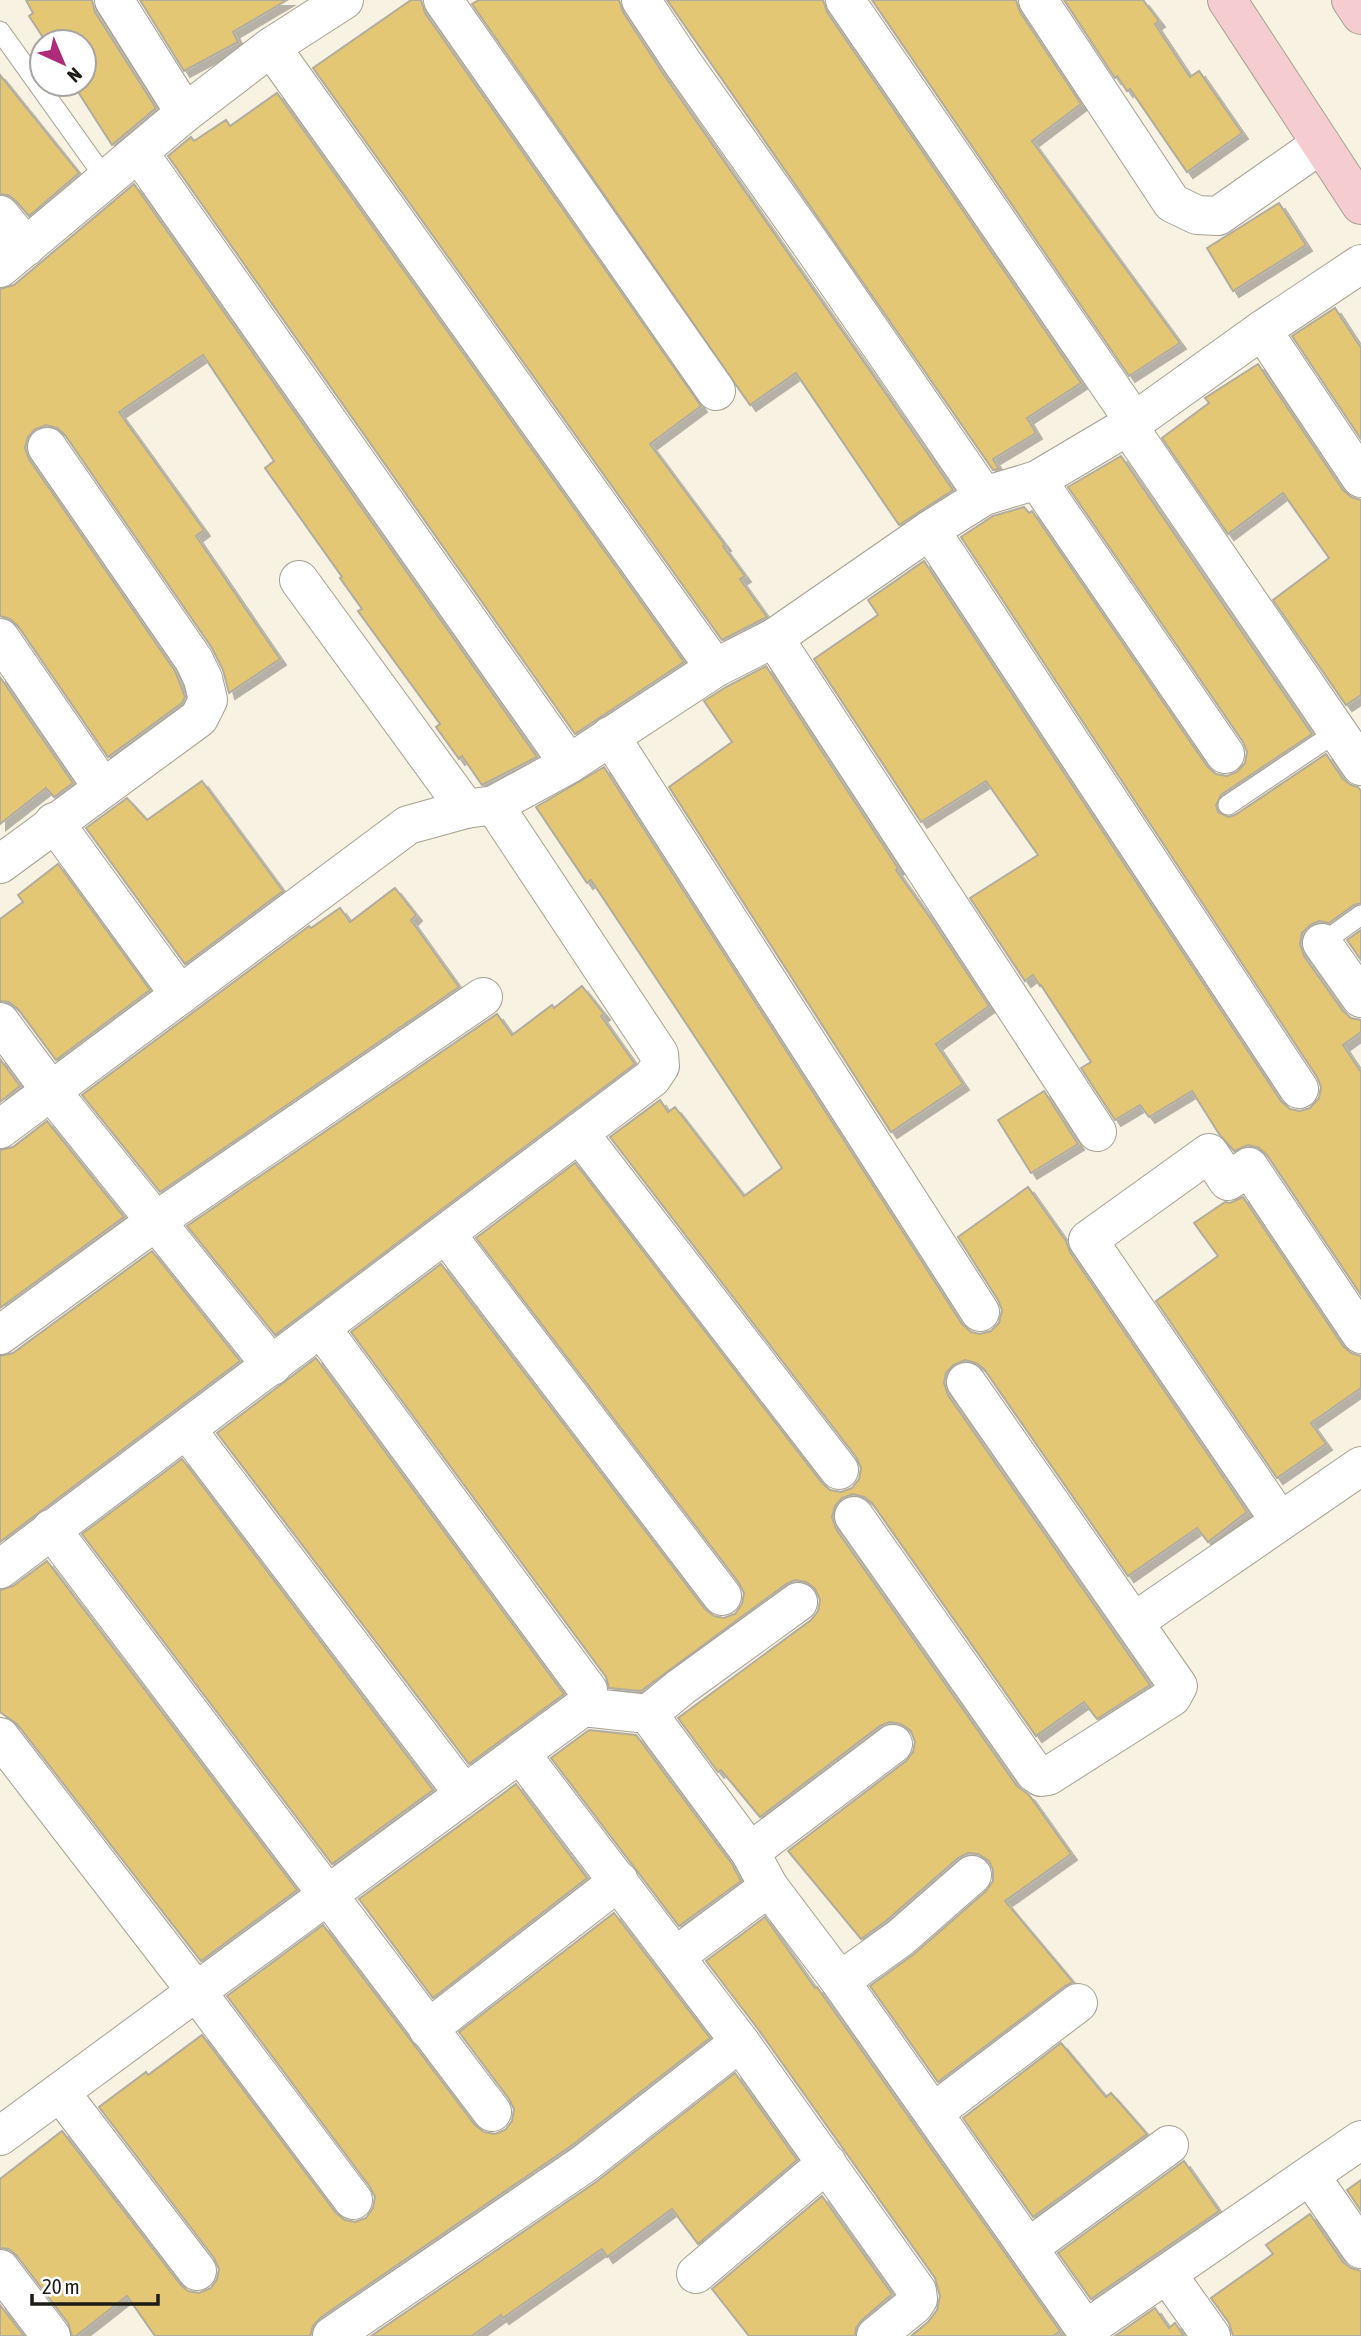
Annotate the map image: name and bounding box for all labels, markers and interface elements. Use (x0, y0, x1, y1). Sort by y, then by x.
north arrow (28, 28, 98, 98)
text: N (63, 63, 86, 87)
scale bar (32, 2262, 158, 2306)
text: 20 m (42, 2274, 80, 2298)

